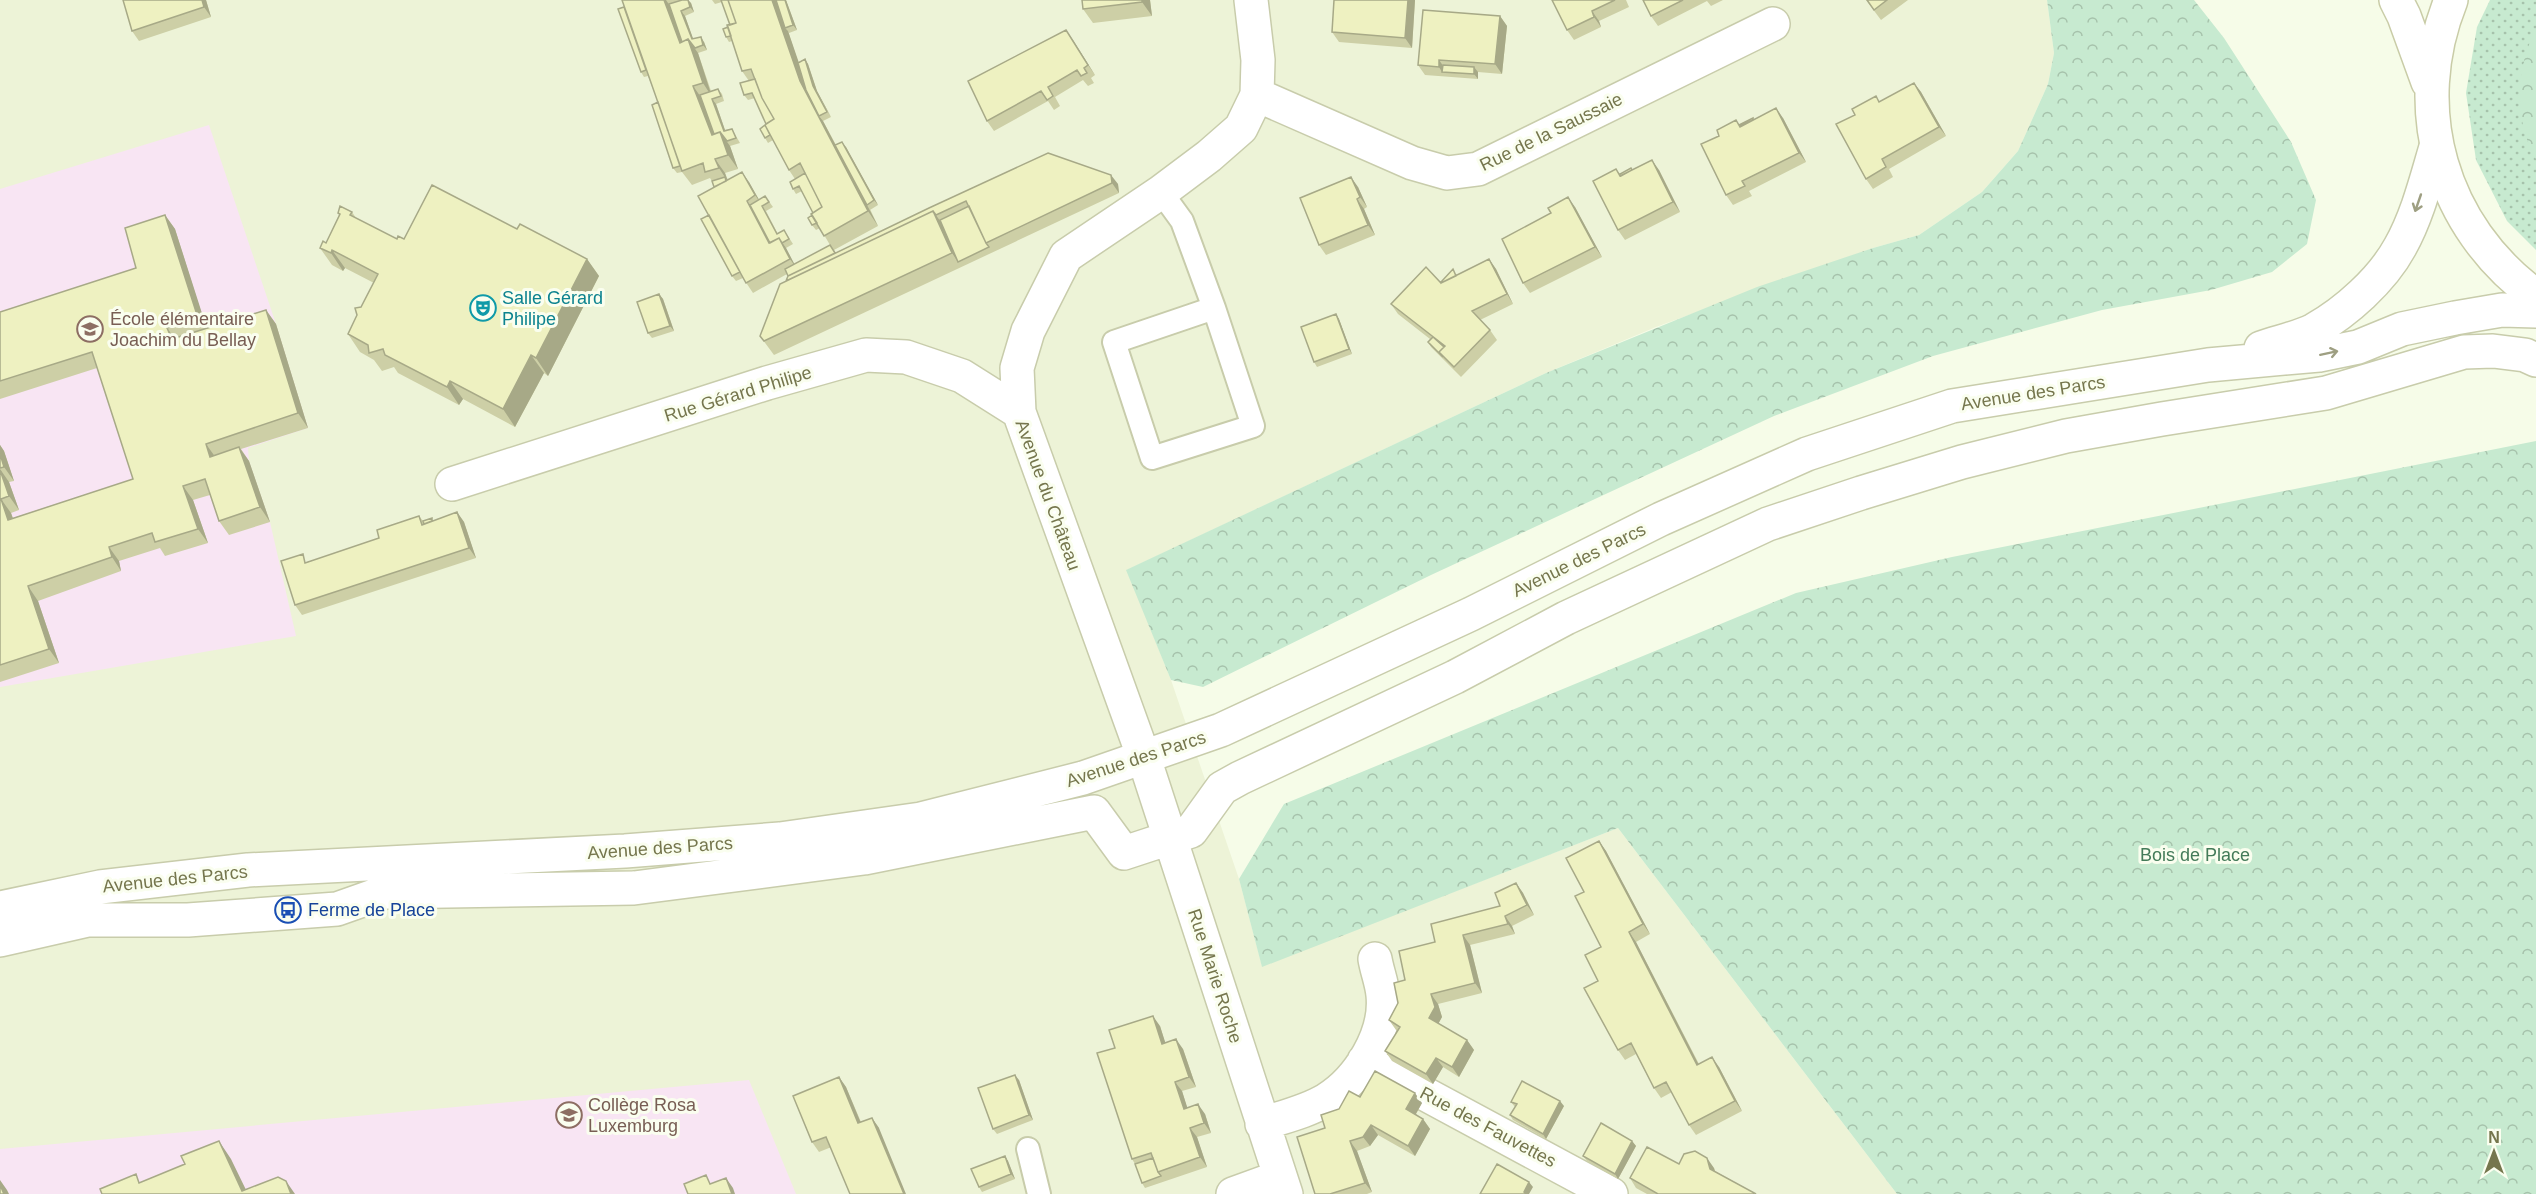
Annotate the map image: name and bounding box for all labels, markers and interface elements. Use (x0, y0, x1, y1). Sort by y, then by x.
street label: Rue de la Saussaie (1476, 89, 1626, 175)
one-way arrow (2412, 193, 2423, 212)
place label: Salle Gérard Philipe (502, 288, 603, 329)
theatre icon: Salle Gérard Philipe (468, 293, 498, 323)
place label: École élémentaire Joachim du Bellay (110, 309, 256, 350)
school or university icon: École élémentaire Joachim du Bellay (75, 314, 105, 344)
one-way arrow (2319, 347, 2338, 358)
street label: Rue Gérard Philipe (662, 362, 814, 426)
street label: Avenue des Parcs (1959, 372, 2107, 414)
street label: Avenue du Château (1011, 417, 1085, 573)
street label: Avenue des Parcs (1509, 519, 1649, 601)
street label: Avenue des Parcs (1064, 727, 1208, 791)
street label: Avenue des Parcs (587, 833, 733, 863)
park label: Bois de Place (2140, 845, 2250, 865)
street label: Avenue des Parcs (101, 861, 249, 897)
bus stop icon: Ferme de Place (273, 895, 303, 925)
place label: Ferme de Place (308, 900, 435, 920)
street label: Rue Marie Roche (1184, 906, 1246, 1046)
street label: Rue des Fauvettes (1417, 1083, 1559, 1171)
place label: Collège Rosa Luxemburg (588, 1095, 697, 1136)
school or university icon: Collège Rosa Luxemburg (554, 1100, 584, 1130)
north arrow (2464, 1122, 2524, 1182)
text: N (2488, 1129, 2500, 1146)

